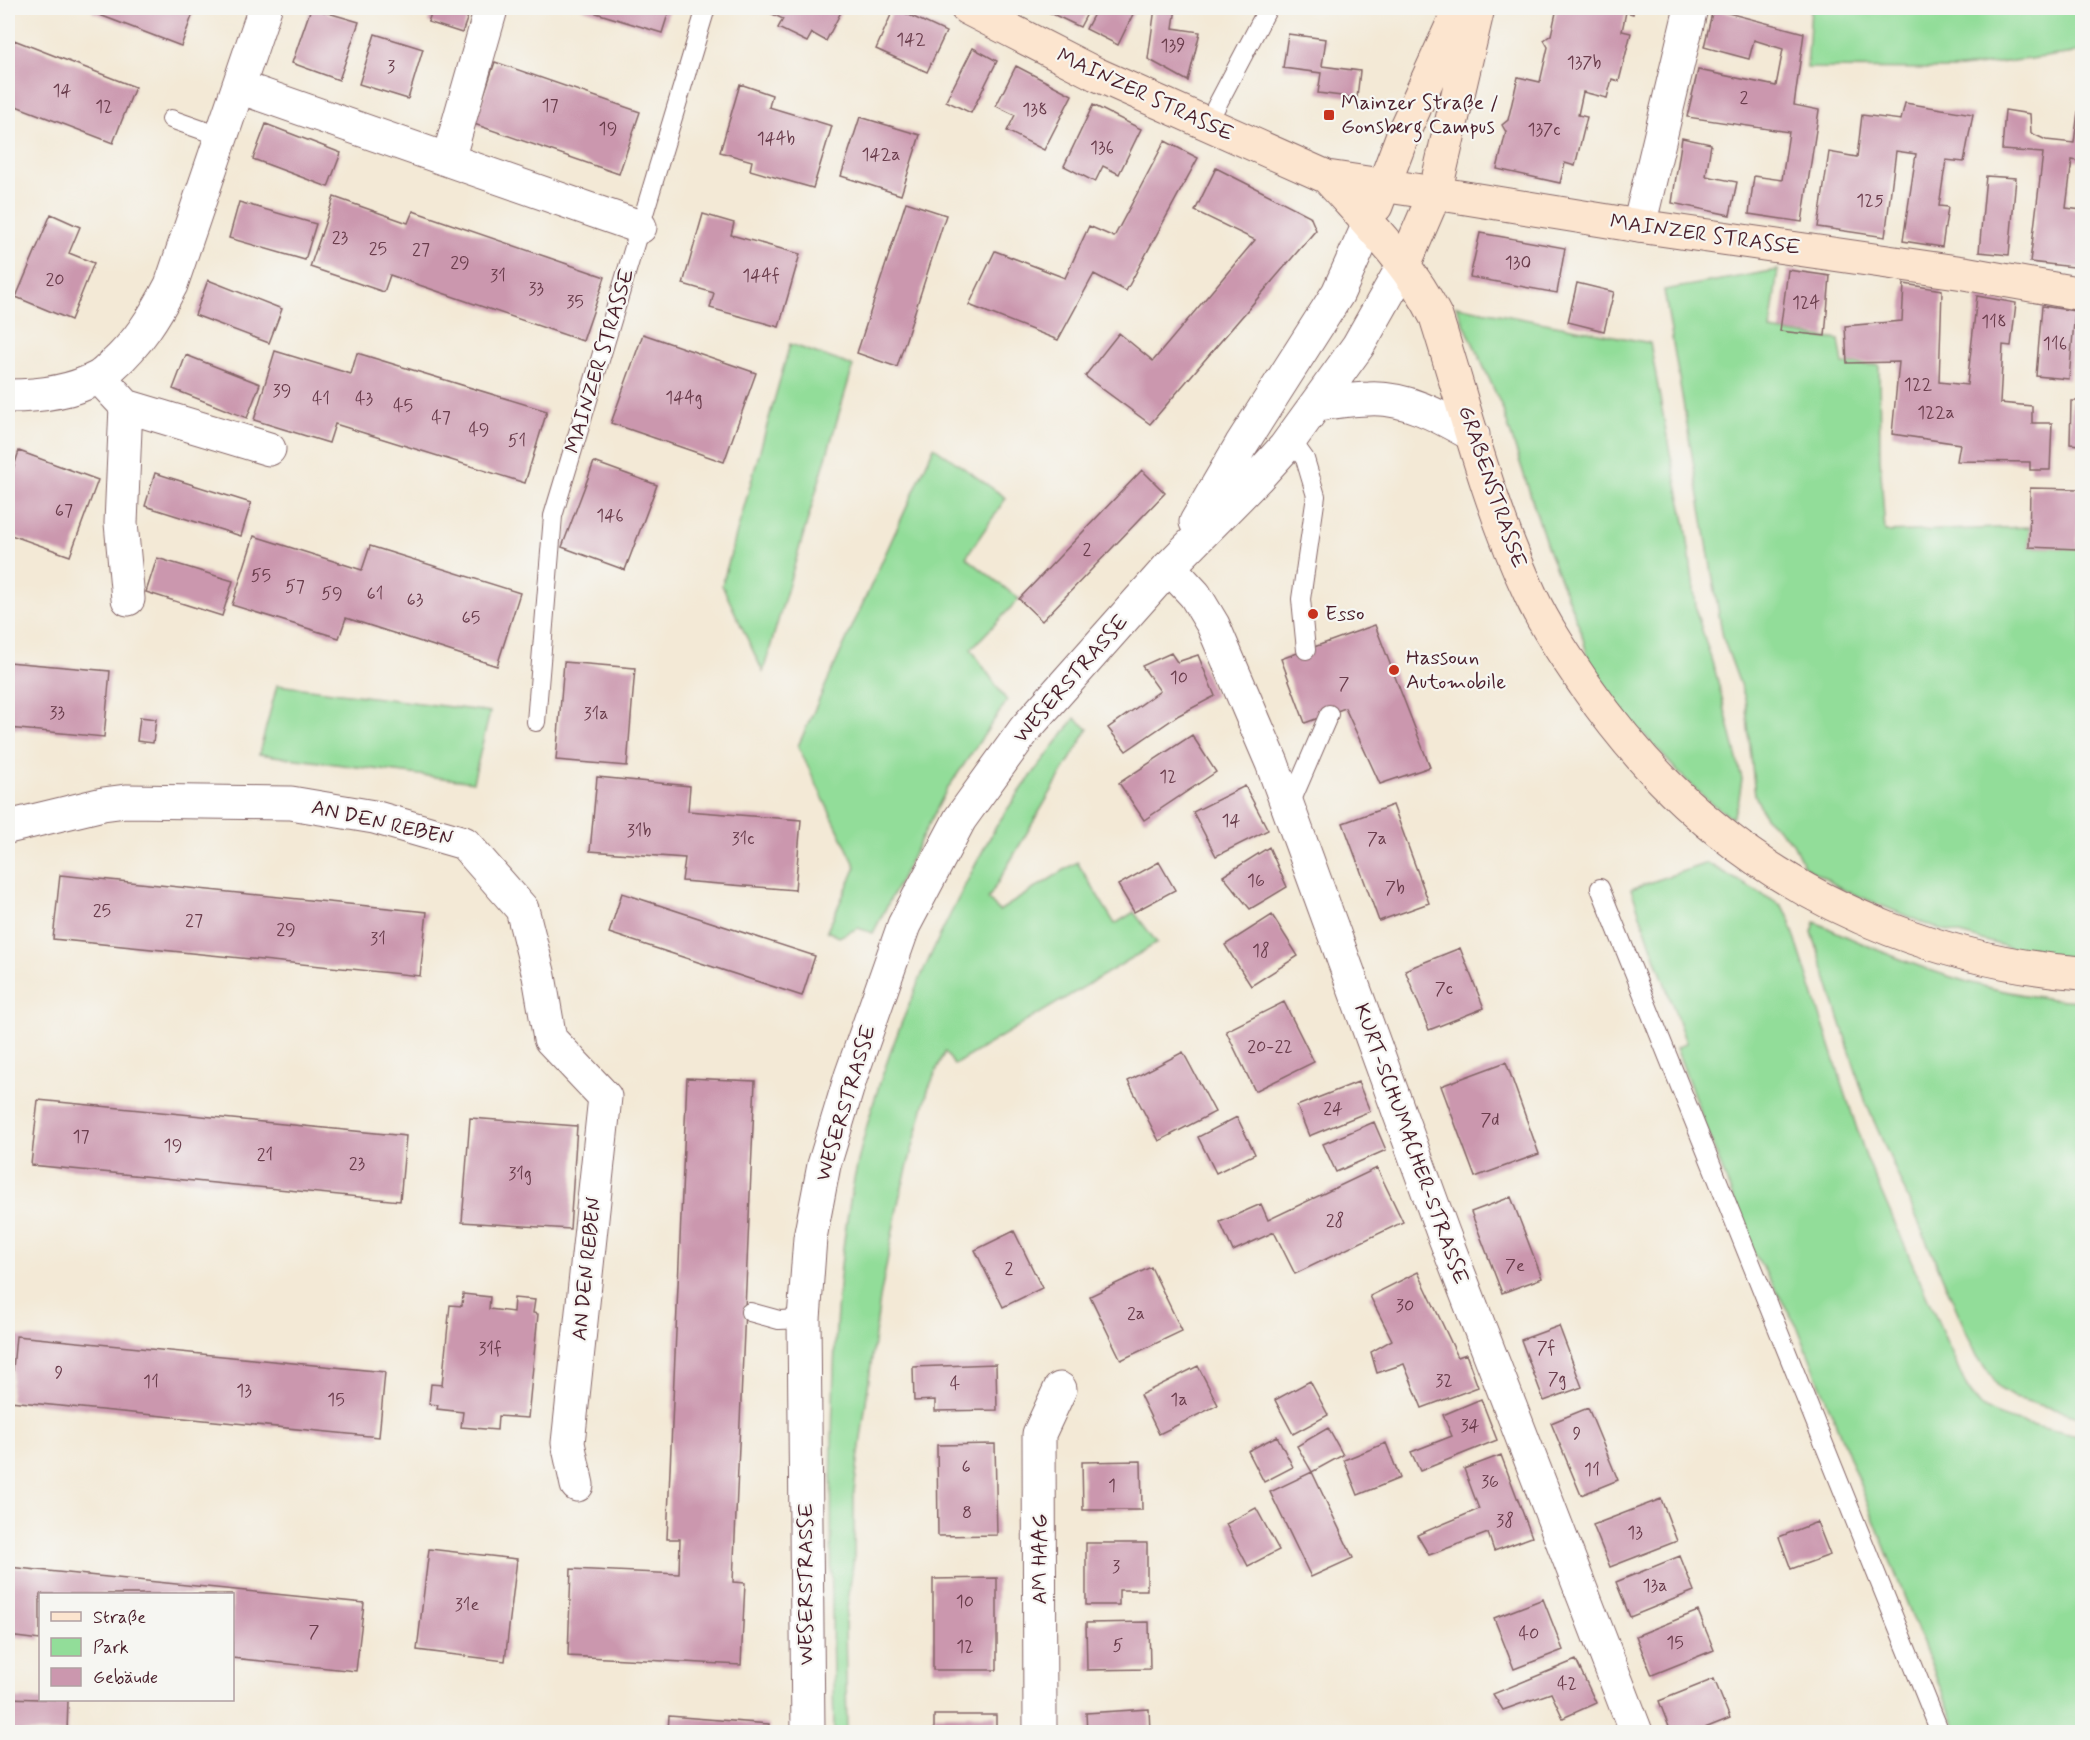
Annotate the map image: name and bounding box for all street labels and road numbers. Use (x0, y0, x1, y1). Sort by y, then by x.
street label: MAINZER STRASSE (1052, 42, 1238, 148)
street label: MAINZER STRASSE (1608, 208, 1802, 262)
street label: MAINZER STRASSE (559, 265, 641, 457)
street label: GRABENSTRASSE (1451, 402, 1533, 572)
street label: WESERSTRASSE (1007, 608, 1135, 749)
street label: AN DEN REBEN (309, 793, 456, 853)
street label: KURT-SCHUMACHER-STRASSE (1347, 1000, 1475, 1288)
street label: WESERSTRASSE (809, 1021, 883, 1185)
street label: AN DEN REBEN (566, 1195, 609, 1342)
street label: WESERSTRASSE (792, 1503, 820, 1665)
street label: AM HAAG (1026, 1514, 1054, 1604)

